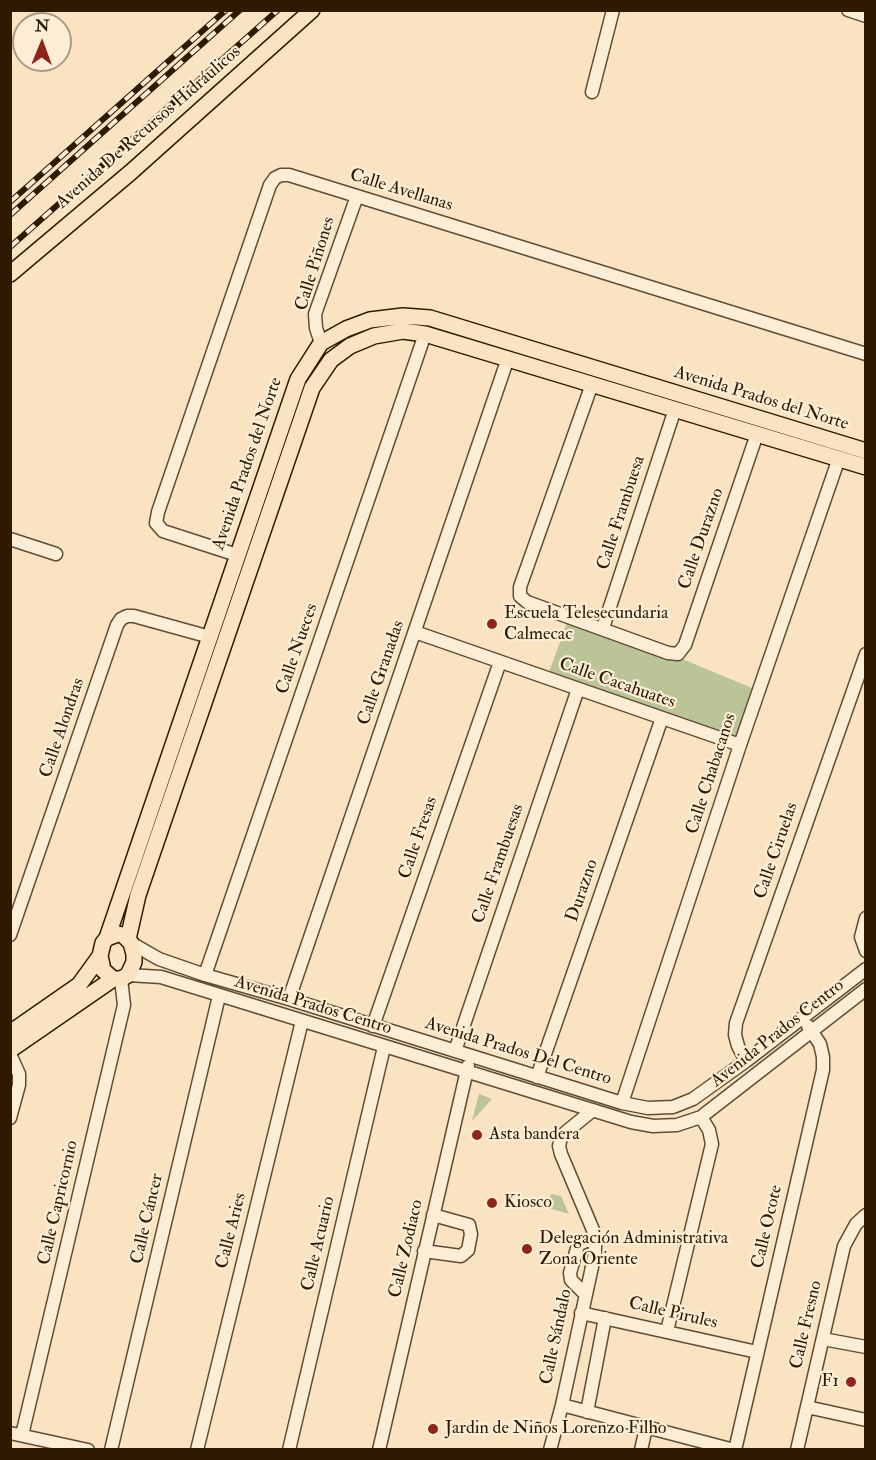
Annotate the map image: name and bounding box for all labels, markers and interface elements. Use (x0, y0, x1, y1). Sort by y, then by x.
north arrow (12, 12, 72, 72)
text: N (35, 16, 50, 36)
street label: Avenida De Recursos Hidráulicos (52, 42, 246, 214)
street label: Calle Avellanas (347, 165, 455, 217)
street label: Calle Piñones (291, 214, 341, 314)
street label: Avenida Prados del Norte (671, 362, 851, 436)
street label: Avenida Prados del Norte (208, 375, 288, 553)
street label: Calle Frambuesa (593, 453, 651, 573)
street label: Calle Durazno (675, 486, 729, 592)
street label: Calle Nueces (272, 601, 324, 697)
place label: Escuela Telesecundaria Calmecac (504, 603, 668, 646)
marker: Escuela Telesecundaria Calmecac (485, 617, 499, 631)
street label: Calle Granadas (354, 618, 410, 728)
street label: Calle Cacahuates (556, 654, 678, 714)
street label: Calle Alondras (36, 675, 90, 781)
street label: Calle Chabacanos (682, 711, 742, 837)
street label: Calle Fresas (395, 794, 443, 882)
street label: Calle Ciruelas (750, 800, 804, 902)
street label: Calle Frambuesas (468, 801, 530, 927)
street label: Durazno (562, 857, 604, 925)
street label: Avenida Prados Centro (232, 972, 394, 1040)
street label: Avenida Prados Centro (707, 975, 849, 1093)
street label: Avenida Prados Del Centro (422, 1013, 614, 1091)
place label: Asta bandera (489, 1124, 580, 1146)
marker: Asta bandera (470, 1128, 484, 1142)
street label: Calle Capricornio (34, 1139, 84, 1267)
street label: Calle Cáncer (127, 1172, 169, 1266)
street label: Calle Ocote (748, 1183, 788, 1271)
street label: Calle Aries (212, 1191, 252, 1271)
place label: Kiosco (504, 1192, 552, 1214)
street label: Calle Acuario (298, 1195, 340, 1293)
marker: Kiosco (485, 1196, 499, 1210)
street label: Calle Zodiaco (385, 1198, 429, 1300)
place label: Delegación Administrativa Zona Oriente (539, 1228, 728, 1270)
marker: Delegación Administrativa Zona Oriente (520, 1242, 534, 1256)
street label: Calle Fresno (786, 1279, 828, 1371)
street label: Calle Sándalo (536, 1287, 578, 1387)
street label: Calle Pirules (626, 1293, 720, 1335)
place label: F1 (821, 1371, 839, 1393)
marker: F1 (844, 1375, 858, 1389)
place label: Jardin de Niños Lorenzo Filho (445, 1418, 666, 1440)
marker: Jardin de Niños Lorenzo Filho (426, 1422, 440, 1436)

